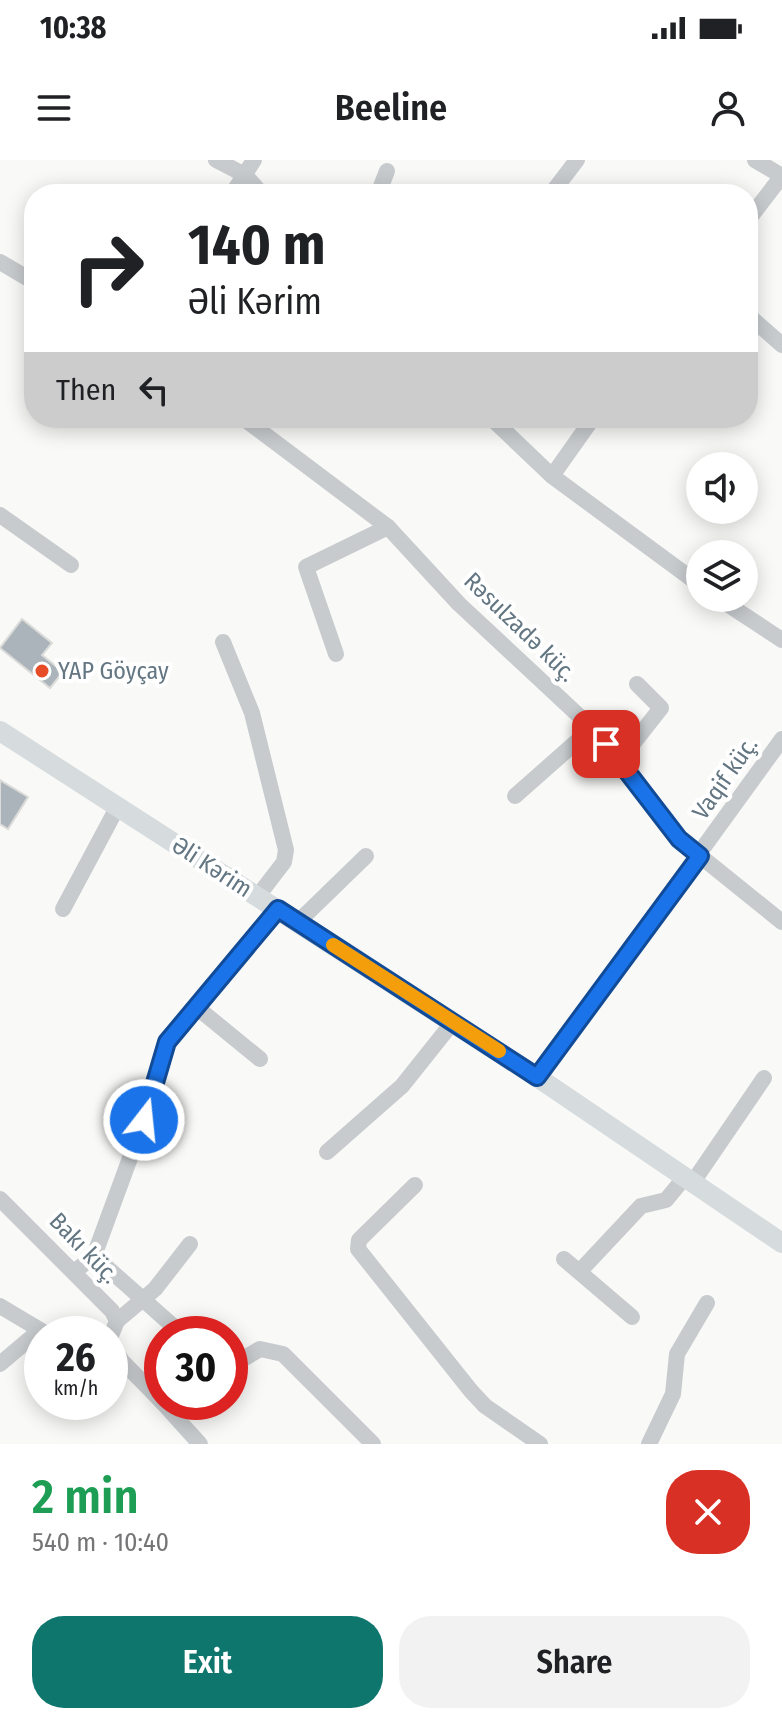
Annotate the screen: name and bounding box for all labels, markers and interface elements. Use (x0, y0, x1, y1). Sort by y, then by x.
text: 10:38 (40, 10, 106, 46)
icon: menu (32, 86, 76, 130)
text: Beeline (335, 86, 447, 130)
icon: person (706, 86, 750, 130)
text: 140 m (188, 212, 325, 279)
icon: right (56, 216, 160, 320)
text: Əli Kərim (188, 280, 322, 324)
icon: left (132, 368, 176, 412)
text: Then (56, 372, 116, 408)
map controls (686, 452, 758, 612)
button: sound (686, 452, 758, 524)
button: layers (686, 540, 758, 612)
street label: Rəsulzadə küç. (458, 567, 582, 687)
place label: YAP Göyçay (58, 657, 169, 685)
marker: YAP Göyçay (33, 662, 51, 680)
pin (572, 710, 640, 778)
icon: arrive (584, 722, 628, 766)
street label: Vaqif küç. (687, 731, 763, 825)
street label: Əli Kərim (167, 831, 257, 903)
position arrow (102, 1078, 186, 1162)
street label: Bakı küç. (44, 1207, 124, 1289)
speed limit sign: 30 (144, 1316, 248, 1420)
text: 26 (56, 1334, 96, 1382)
text: km/h (54, 1376, 98, 1400)
text: 2 min (32, 1468, 139, 1526)
button: close (666, 1470, 750, 1554)
text: 540 m · 10:40 (32, 1527, 169, 1558)
button: Exit (32, 1616, 383, 1708)
button: Share (399, 1616, 750, 1708)

